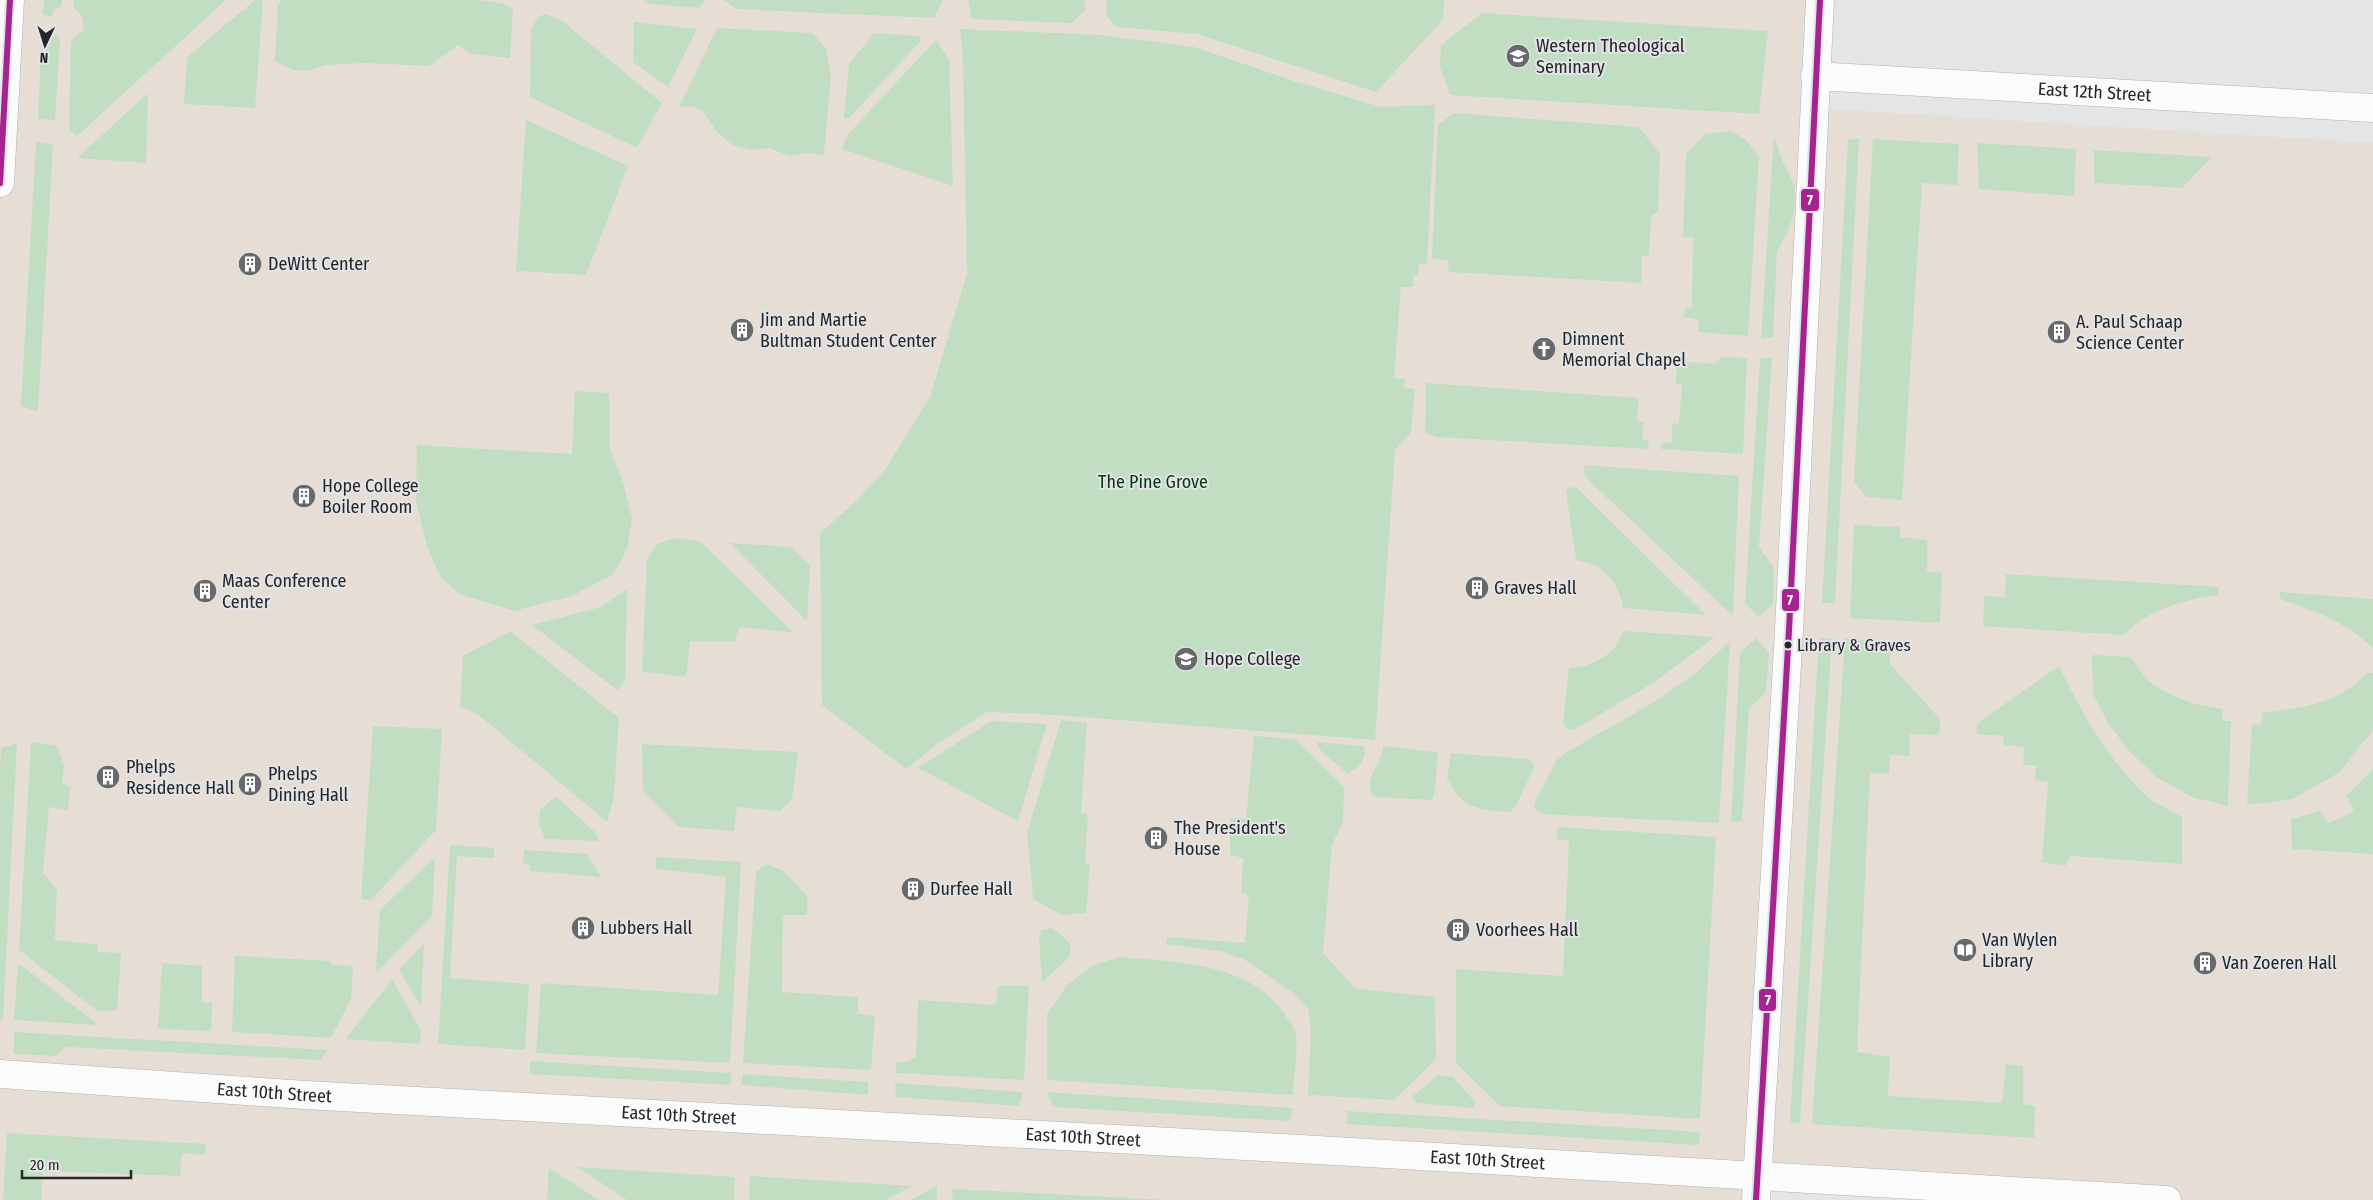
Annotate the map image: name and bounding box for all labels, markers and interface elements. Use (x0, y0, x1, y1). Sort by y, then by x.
north arrow (20, 20, 70, 70)
place label: Western Theological Seminary (1536, 35, 1685, 78)
school or university icon: Western Theological Seminary (1505, 43, 1531, 69)
text: N (39, 49, 49, 66)
street label: East 12th Street (2037, 78, 2152, 106)
line badge: 7 (1800, 188, 1820, 212)
text: 7 (1807, 192, 1813, 209)
building icon: DeWitt Center (237, 251, 263, 277)
place label: DeWitt Center (268, 253, 370, 275)
place label: Jim and Martie Bultman Student Center (760, 309, 937, 352)
place label: A. Paul Schaap Science Center (2076, 311, 2185, 354)
building icon: Jim and Martie Bultman Student Center (729, 317, 755, 343)
building icon: A. Paul Schaap Science Center (2046, 319, 2072, 345)
place label: Dimnent Memorial Chapel (1562, 328, 1686, 371)
church icon: Dimnent Memorial Chapel (1531, 336, 1557, 362)
park label: The Pine Grove (1098, 471, 1208, 493)
place label: Hope College Boiler Room (322, 475, 419, 518)
building icon: Hope College Boiler Room (291, 483, 317, 509)
place label: Maas Conference Center (222, 570, 347, 613)
building icon: Graves Hall (1464, 575, 1490, 601)
place label: Graves Hall (1494, 577, 1577, 599)
building icon: Maas Conference Center (192, 578, 218, 604)
line badge: 7 (1781, 588, 1800, 612)
text: 7 (1787, 592, 1793, 609)
place label: Library & Graves (1797, 635, 1911, 656)
marker: Library & Graves (1783, 640, 1793, 650)
school or university icon: Hope College (1173, 646, 1199, 672)
place label: Hope College (1204, 648, 1301, 670)
place label: Phelps Residence Hall (126, 756, 234, 799)
place label: Phelps Dining Hall (268, 763, 348, 806)
building icon: Phelps Residence Hall (95, 764, 121, 790)
building icon: Phelps Dining Hall (237, 771, 263, 797)
place label: The President's House (1174, 817, 1286, 860)
building icon: The President's House (1143, 825, 1169, 851)
building icon: Durfee Hall (900, 876, 926, 902)
place label: Durfee Hall (930, 878, 1013, 900)
building icon: Lubbers Hall (570, 915, 596, 941)
place label: Lubbers Hall (600, 917, 692, 939)
building icon: Voorhees Hall (1445, 917, 1471, 943)
place label: Voorhees Hall (1476, 919, 1578, 941)
place label: Van Wylen Library (1982, 929, 2058, 972)
library icon: Van Wylen Library (1952, 937, 1978, 963)
building icon: Van Zoeren Hall (2192, 950, 2218, 976)
place label: Van Zoeren Hall (2222, 952, 2337, 974)
line badge: 7 (1758, 988, 1777, 1012)
text: 7 (1765, 992, 1771, 1009)
street label: East 10th Street (216, 1078, 332, 1107)
street label: East 10th Street (621, 1101, 737, 1129)
street label: East 10th Street (1025, 1123, 1141, 1151)
street label: East 10th Street (1429, 1146, 1546, 1174)
scale bar (22, 1148, 131, 1180)
text: 20 m (30, 1156, 60, 1174)

